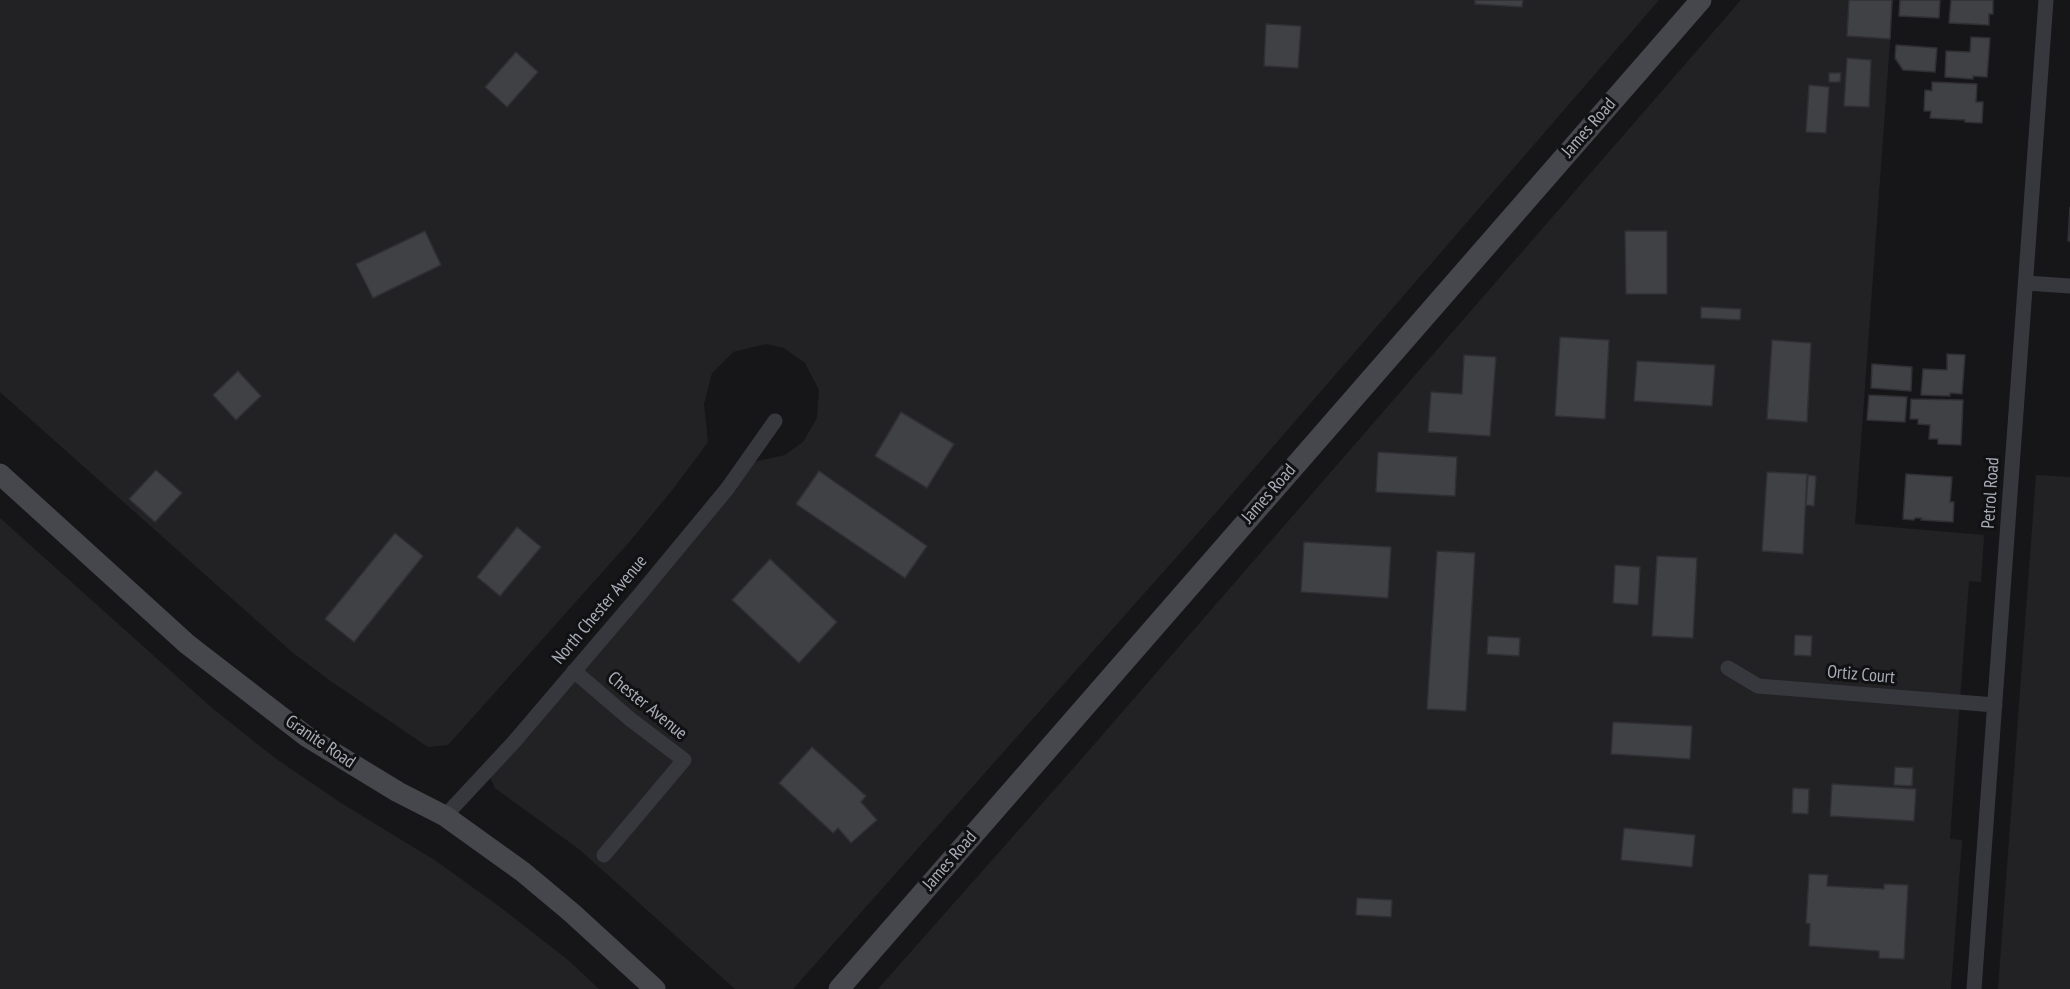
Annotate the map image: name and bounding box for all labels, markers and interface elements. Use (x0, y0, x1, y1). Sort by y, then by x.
street label: James Road (1557, 94, 1621, 162)
street label: Petrol Road (1978, 457, 2004, 529)
street label: James Road (1237, 460, 1301, 528)
street label: North Chester Avenue (548, 551, 652, 669)
street label: Ortiz Court (1826, 661, 1896, 689)
street label: Chester Avenue (603, 667, 691, 745)
street label: Granite Road (281, 711, 359, 773)
street label: James Road (918, 827, 982, 895)

